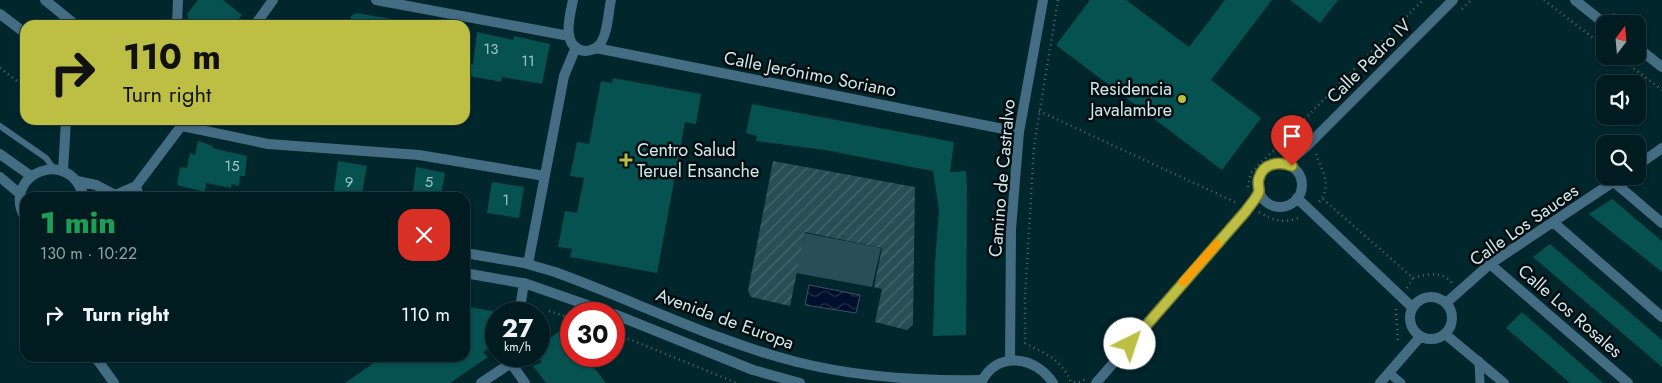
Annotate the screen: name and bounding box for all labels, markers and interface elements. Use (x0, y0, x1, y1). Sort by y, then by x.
street label: Calle Pedro IV (1321, 13, 1417, 109)
north arrow (1596, 15, 1646, 65)
map controls (1596, 15, 1646, 185)
text: 110 m (123, 32, 221, 82)
house number: 13 (484, 38, 498, 60)
icon: right (40, 40, 105, 105)
street label: Calle Jerónimo Soriano (722, 45, 899, 104)
house number: 11 (521, 50, 535, 72)
button: sound (1596, 75, 1646, 125)
place label: Residencia Javalambre (1088, 76, 1172, 123)
text: Turn right (123, 78, 211, 110)
marker: Residencia Javalambre (1176, 93, 1188, 105)
street label: Camino de Castralvo (982, 98, 1022, 258)
pin (1271, 115, 1313, 166)
icon: arrive (1278, 122, 1306, 150)
button: search (1596, 135, 1646, 185)
place label: Centro Salud Teruel Ensanche (637, 137, 759, 184)
marker: Centro Salud Teruel Ensanche (619, 153, 633, 167)
house number: 15 (224, 155, 240, 177)
house number: 9 (345, 171, 353, 193)
house number: 5 (425, 171, 433, 193)
street label: Calle Los Sauces (1464, 178, 1584, 272)
house number: 1 (503, 189, 509, 211)
text: 1 min (40, 201, 116, 244)
button: close (398, 209, 450, 261)
text: 130 m · 10:22 (40, 242, 137, 265)
street label: Calle Los Rosales (1512, 258, 1628, 364)
street label: Avenida de Europa (652, 282, 798, 356)
icon: right (40, 301, 68, 329)
text: Turn right (83, 301, 169, 328)
text: 110 m (401, 301, 450, 328)
speed limit sign: 30 (560, 302, 625, 367)
text: 27 (502, 310, 533, 346)
position arrow (1103, 317, 1155, 369)
text: km/h (504, 338, 531, 356)

